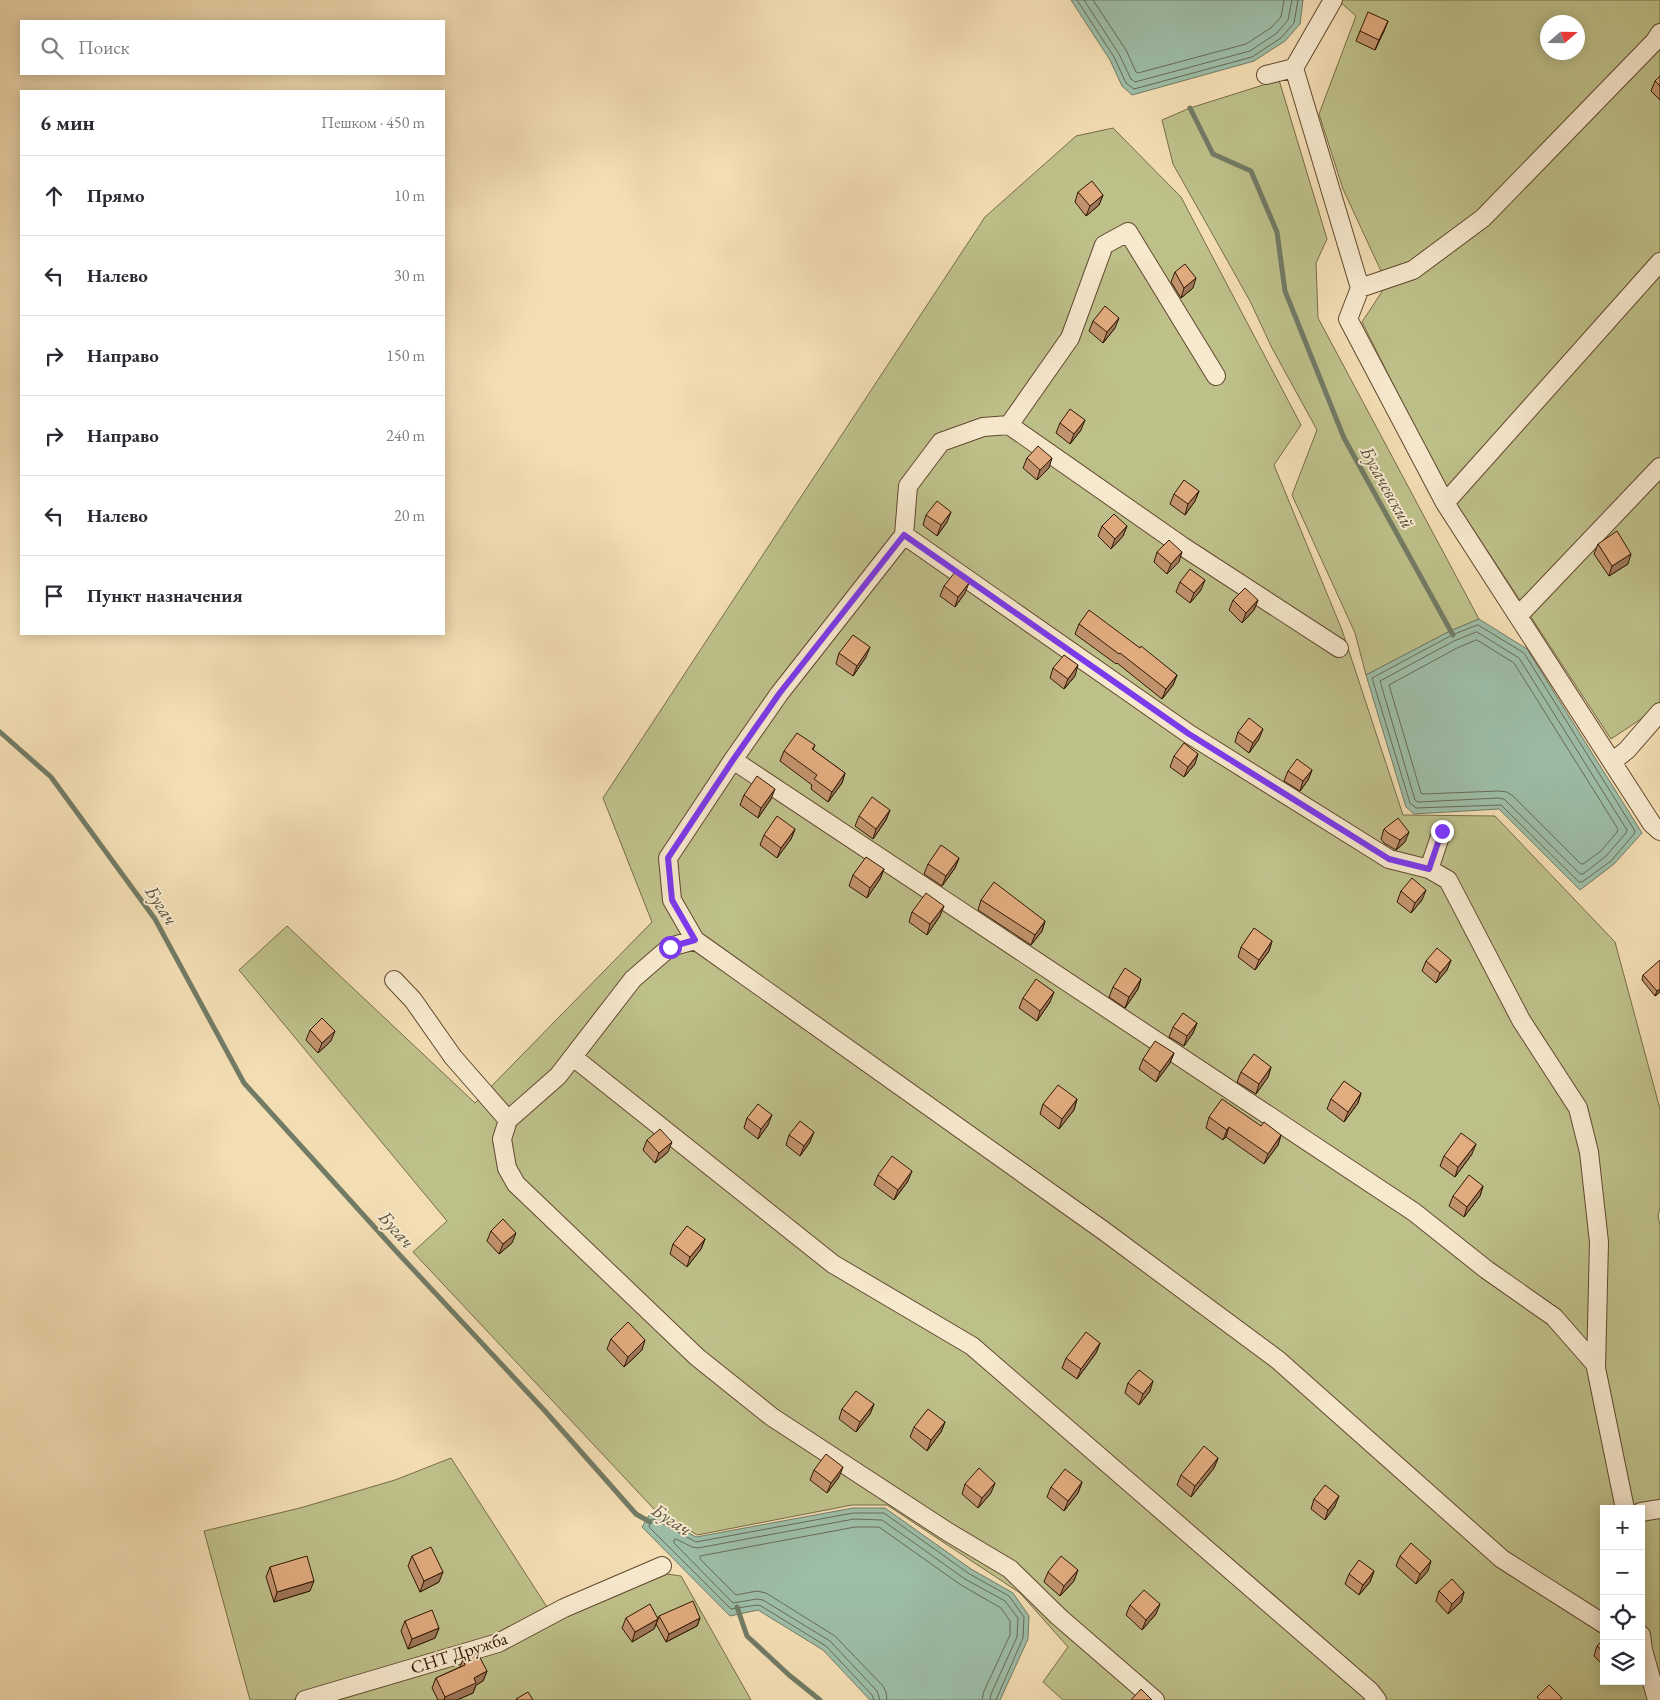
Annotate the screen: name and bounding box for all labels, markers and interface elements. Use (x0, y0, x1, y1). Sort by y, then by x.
north arrow (1540, 15, 1585, 60)
search box (20, 20, 445, 75)
icon: search (38, 34, 66, 62)
text: Поиск (78, 35, 130, 60)
text: 6 мин (40, 109, 95, 136)
text: Пешком · 450 m (321, 112, 425, 133)
icon: ahead (40, 182, 68, 210)
text: Прямо (87, 183, 145, 208)
text: 10 m (394, 185, 425, 206)
icon: left (40, 262, 68, 290)
text: Налево (87, 263, 148, 288)
text: 30 m (394, 265, 425, 286)
icon: right (40, 342, 68, 370)
text: Направо (87, 343, 159, 368)
text: 150 m (386, 345, 425, 366)
icon: right (40, 422, 68, 450)
text: Направо (87, 423, 159, 448)
text: 240 m (386, 425, 425, 446)
water label: Бугачевский (1354, 441, 1421, 533)
icon: left (40, 502, 68, 530)
text: Налево (87, 503, 148, 528)
text: 20 m (394, 505, 425, 526)
icon: arrive (40, 582, 68, 610)
text: Пункт назначения (87, 583, 243, 608)
route end (1431, 820, 1454, 843)
water label: Бугач (139, 880, 184, 930)
route start (659, 936, 682, 959)
water label: Бугач (372, 1204, 420, 1254)
water label: Бугач (646, 1497, 697, 1542)
map controls (1600, 1505, 1645, 1685)
button: + (1600, 1505, 1645, 1550)
button: − (1600, 1550, 1645, 1595)
button: locate (1600, 1595, 1645, 1640)
street label: СНТ Дружба (408, 1626, 511, 1679)
button: layers (1600, 1640, 1645, 1685)

